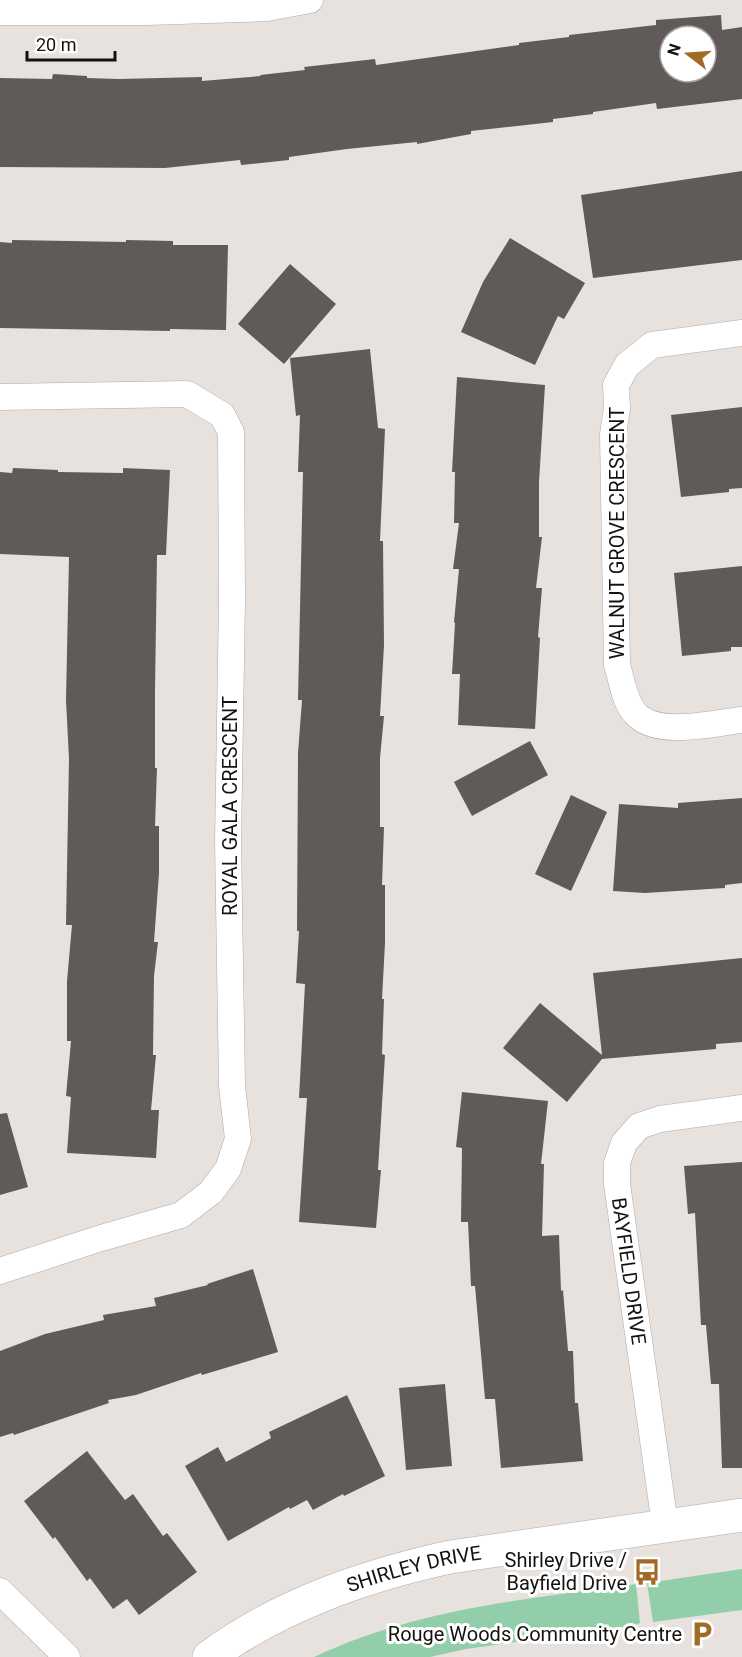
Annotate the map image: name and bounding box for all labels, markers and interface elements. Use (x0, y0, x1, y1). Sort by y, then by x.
scale bar (27, 24, 116, 62)
north arrow (658, 24, 718, 84)
text: 20 m (36, 34, 76, 55)
text: N (663, 42, 685, 58)
street label: WALNUT GROVE CRESCENT (605, 407, 629, 659)
street label: ROYAL GALA CRESCENT (218, 696, 242, 916)
street label: BAYFIELD DRIVE (607, 1196, 651, 1346)
street label: SHIRLEY DRIVE (343, 1541, 483, 1597)
place label: Shirley Drive / Bayfield Drive (505, 1548, 627, 1595)
bus stop icon: Shirley Drive / Bayfield Drive (632, 1557, 662, 1587)
parking icon: Rouge Woods Community Centre (687, 1619, 717, 1649)
place label: Rouge Woods Community Centre (388, 1622, 682, 1646)

